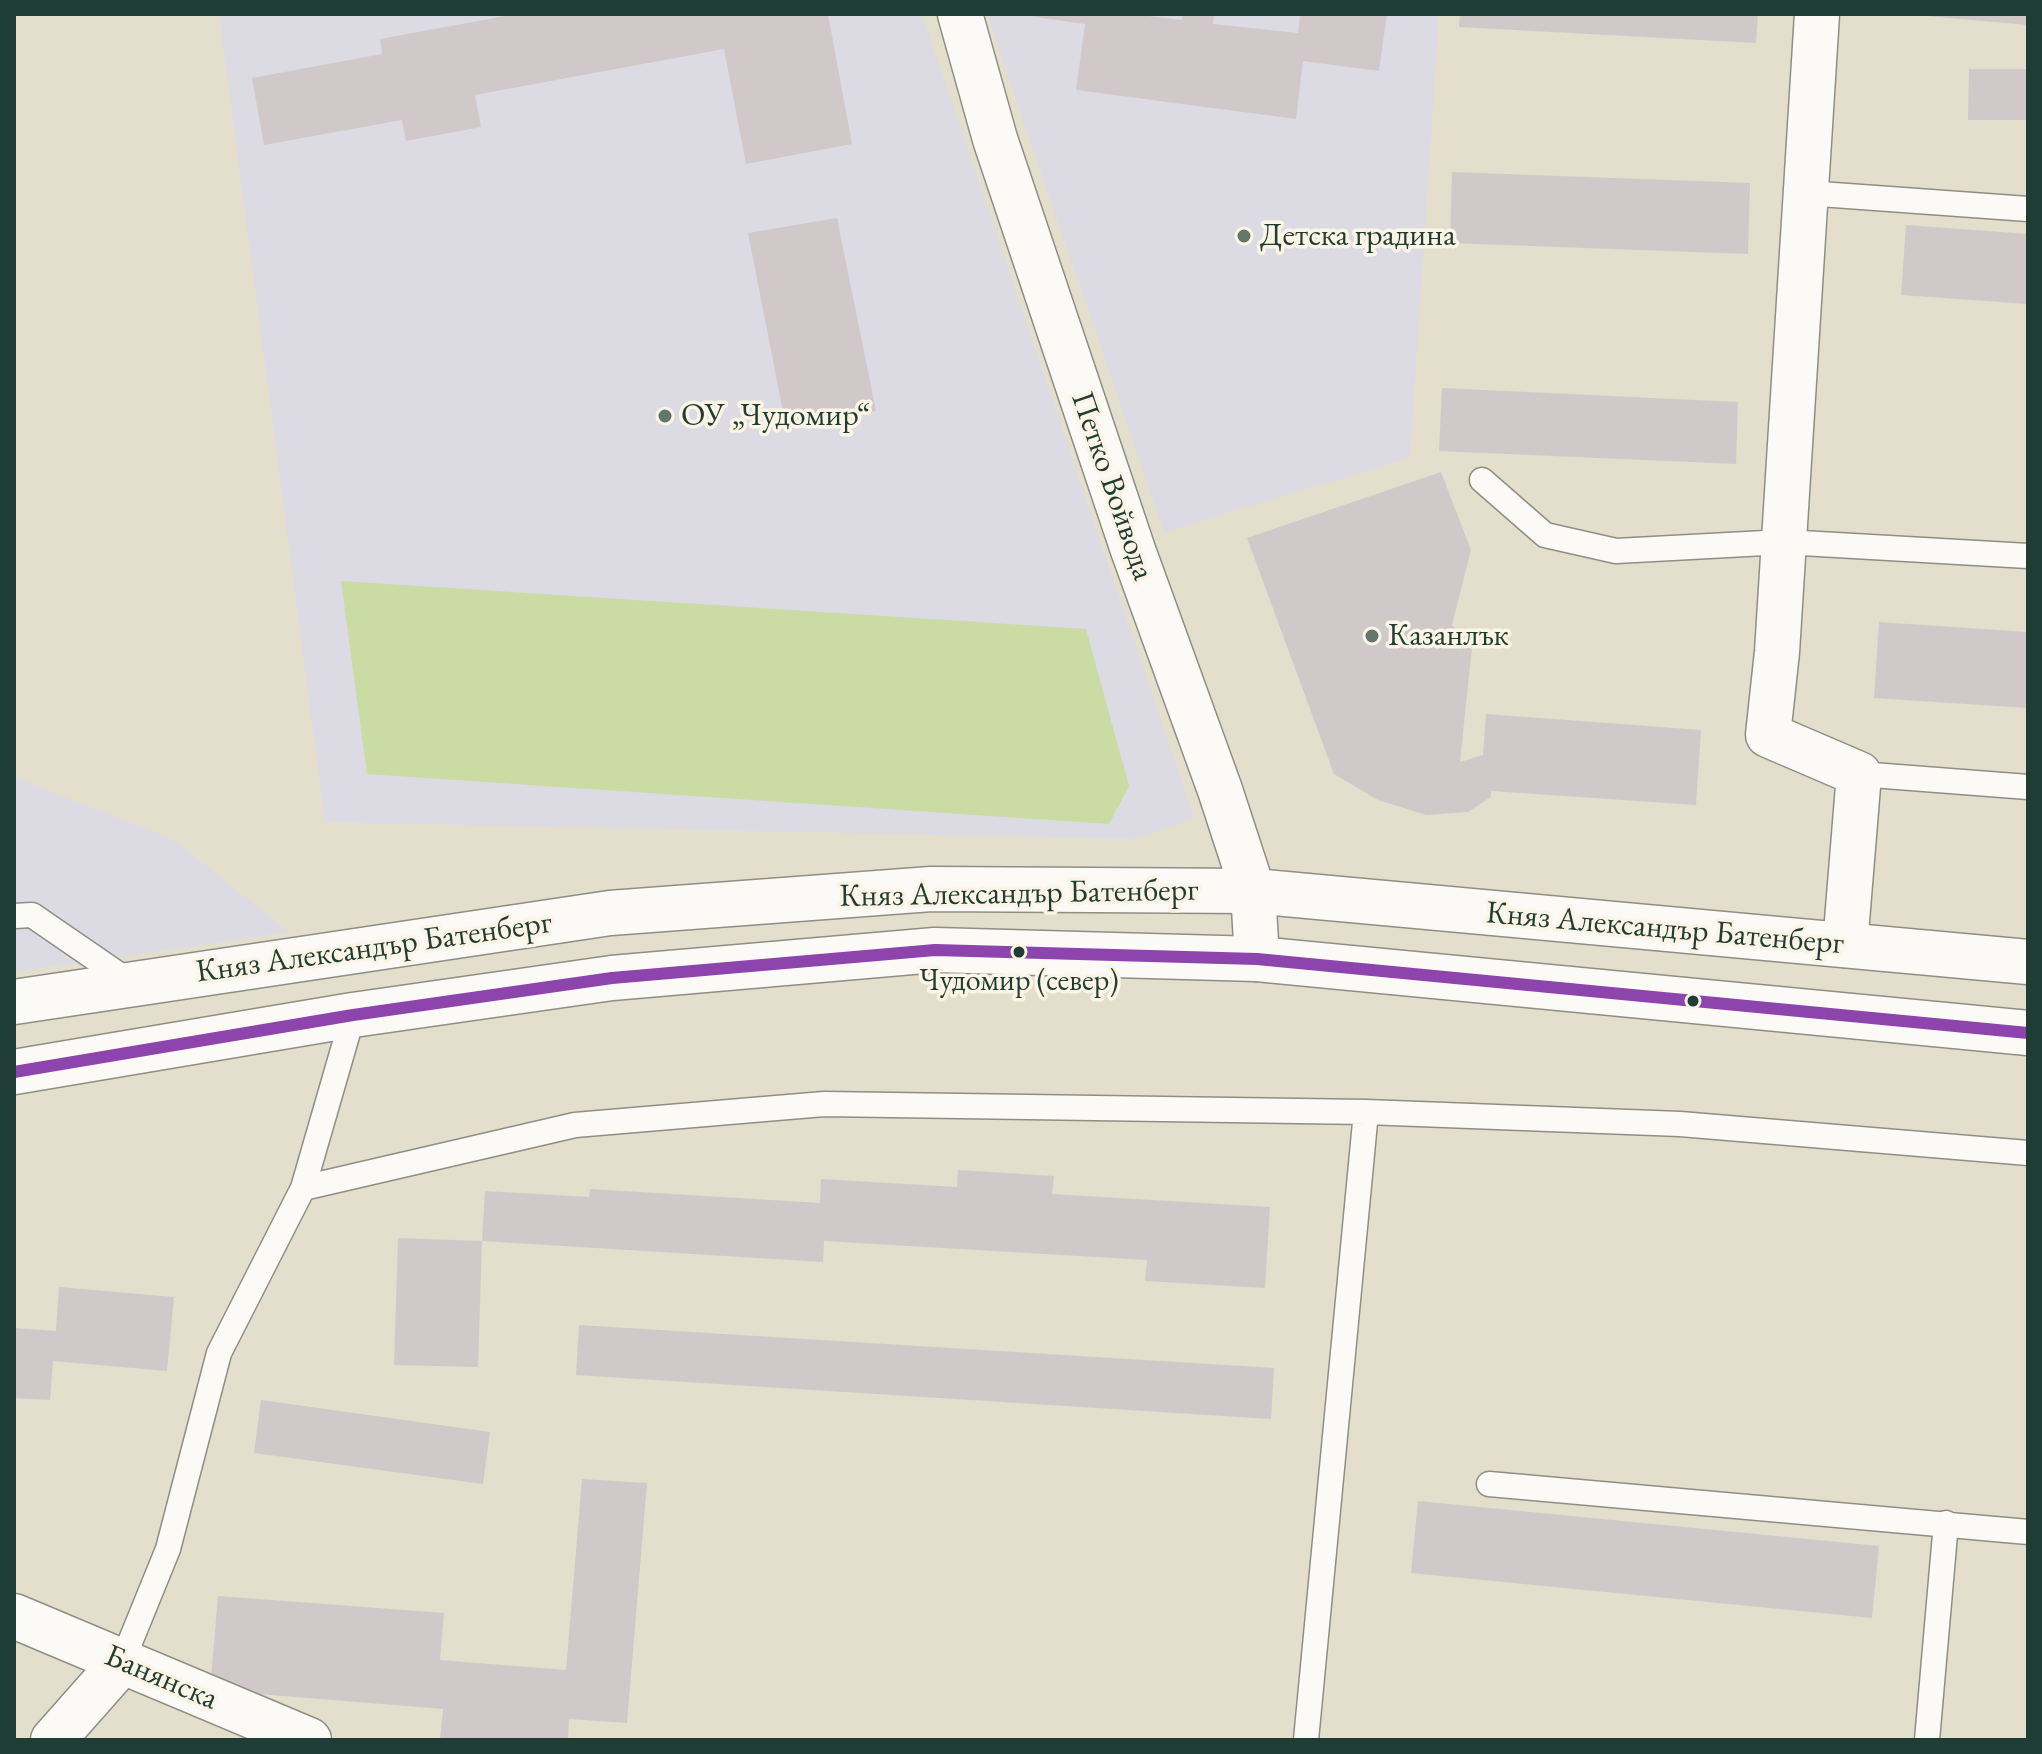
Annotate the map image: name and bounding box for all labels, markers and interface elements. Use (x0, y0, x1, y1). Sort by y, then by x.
place label: Детска градина (1260, 217, 1456, 255)
marker: Детска градина (1235, 227, 1253, 245)
street label: Петко Войвода (1062, 387, 1162, 585)
place label: ОУ „Чудомир“ (681, 397, 870, 435)
marker: ОУ „Чудомир“ (656, 407, 674, 425)
place label: Казанлък (1388, 617, 1509, 655)
marker: Казанлък (1363, 627, 1381, 645)
street label: Княз Александър Батенберг (839, 872, 1199, 916)
street label: Княз Александър Батенберг (1484, 894, 1846, 964)
street label: Княз Александър Батенберг (194, 904, 554, 992)
marker: Чудомир (север) (1011, 944, 1027, 960)
place label: Чудомир (север) (919, 964, 1119, 1000)
unlabelled marker (1685, 993, 1701, 1009)
street label: Банянска (99, 1637, 223, 1719)

